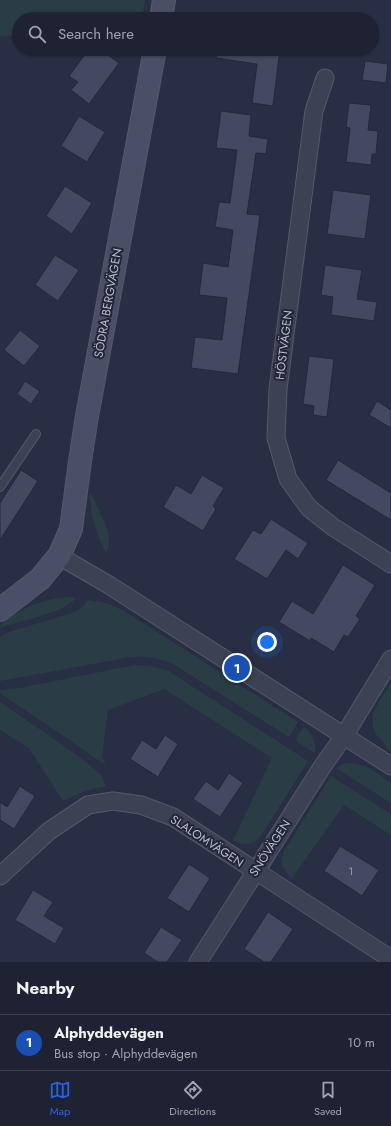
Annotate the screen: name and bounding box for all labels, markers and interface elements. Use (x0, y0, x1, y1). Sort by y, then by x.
search box (12, 12, 379, 56)
icon: search (26, 23, 48, 45)
text: Search here (58, 23, 134, 45)
street label: SÖDRA BERGVÄGEN (90, 247, 126, 359)
street label: HÖSTVÄGEN (271, 309, 297, 381)
your location (257, 632, 277, 652)
pin: 1 (224, 653, 250, 683)
street label: SLALOMVÄGEN (167, 811, 247, 871)
street label: SNÖVÄGEN (245, 816, 295, 880)
house number: 1 (349, 864, 353, 879)
text: Nearby (16, 976, 74, 1000)
text: Alphyddevägen (54, 1022, 164, 1044)
text: 1 (26, 1033, 32, 1052)
text: 10 m (347, 1033, 375, 1052)
text: Bus stop · Alphyddevägen (54, 1044, 198, 1063)
tab: Map (49, 1079, 71, 1119)
tab: Directions (169, 1079, 216, 1119)
tab: Saved (314, 1079, 342, 1119)

